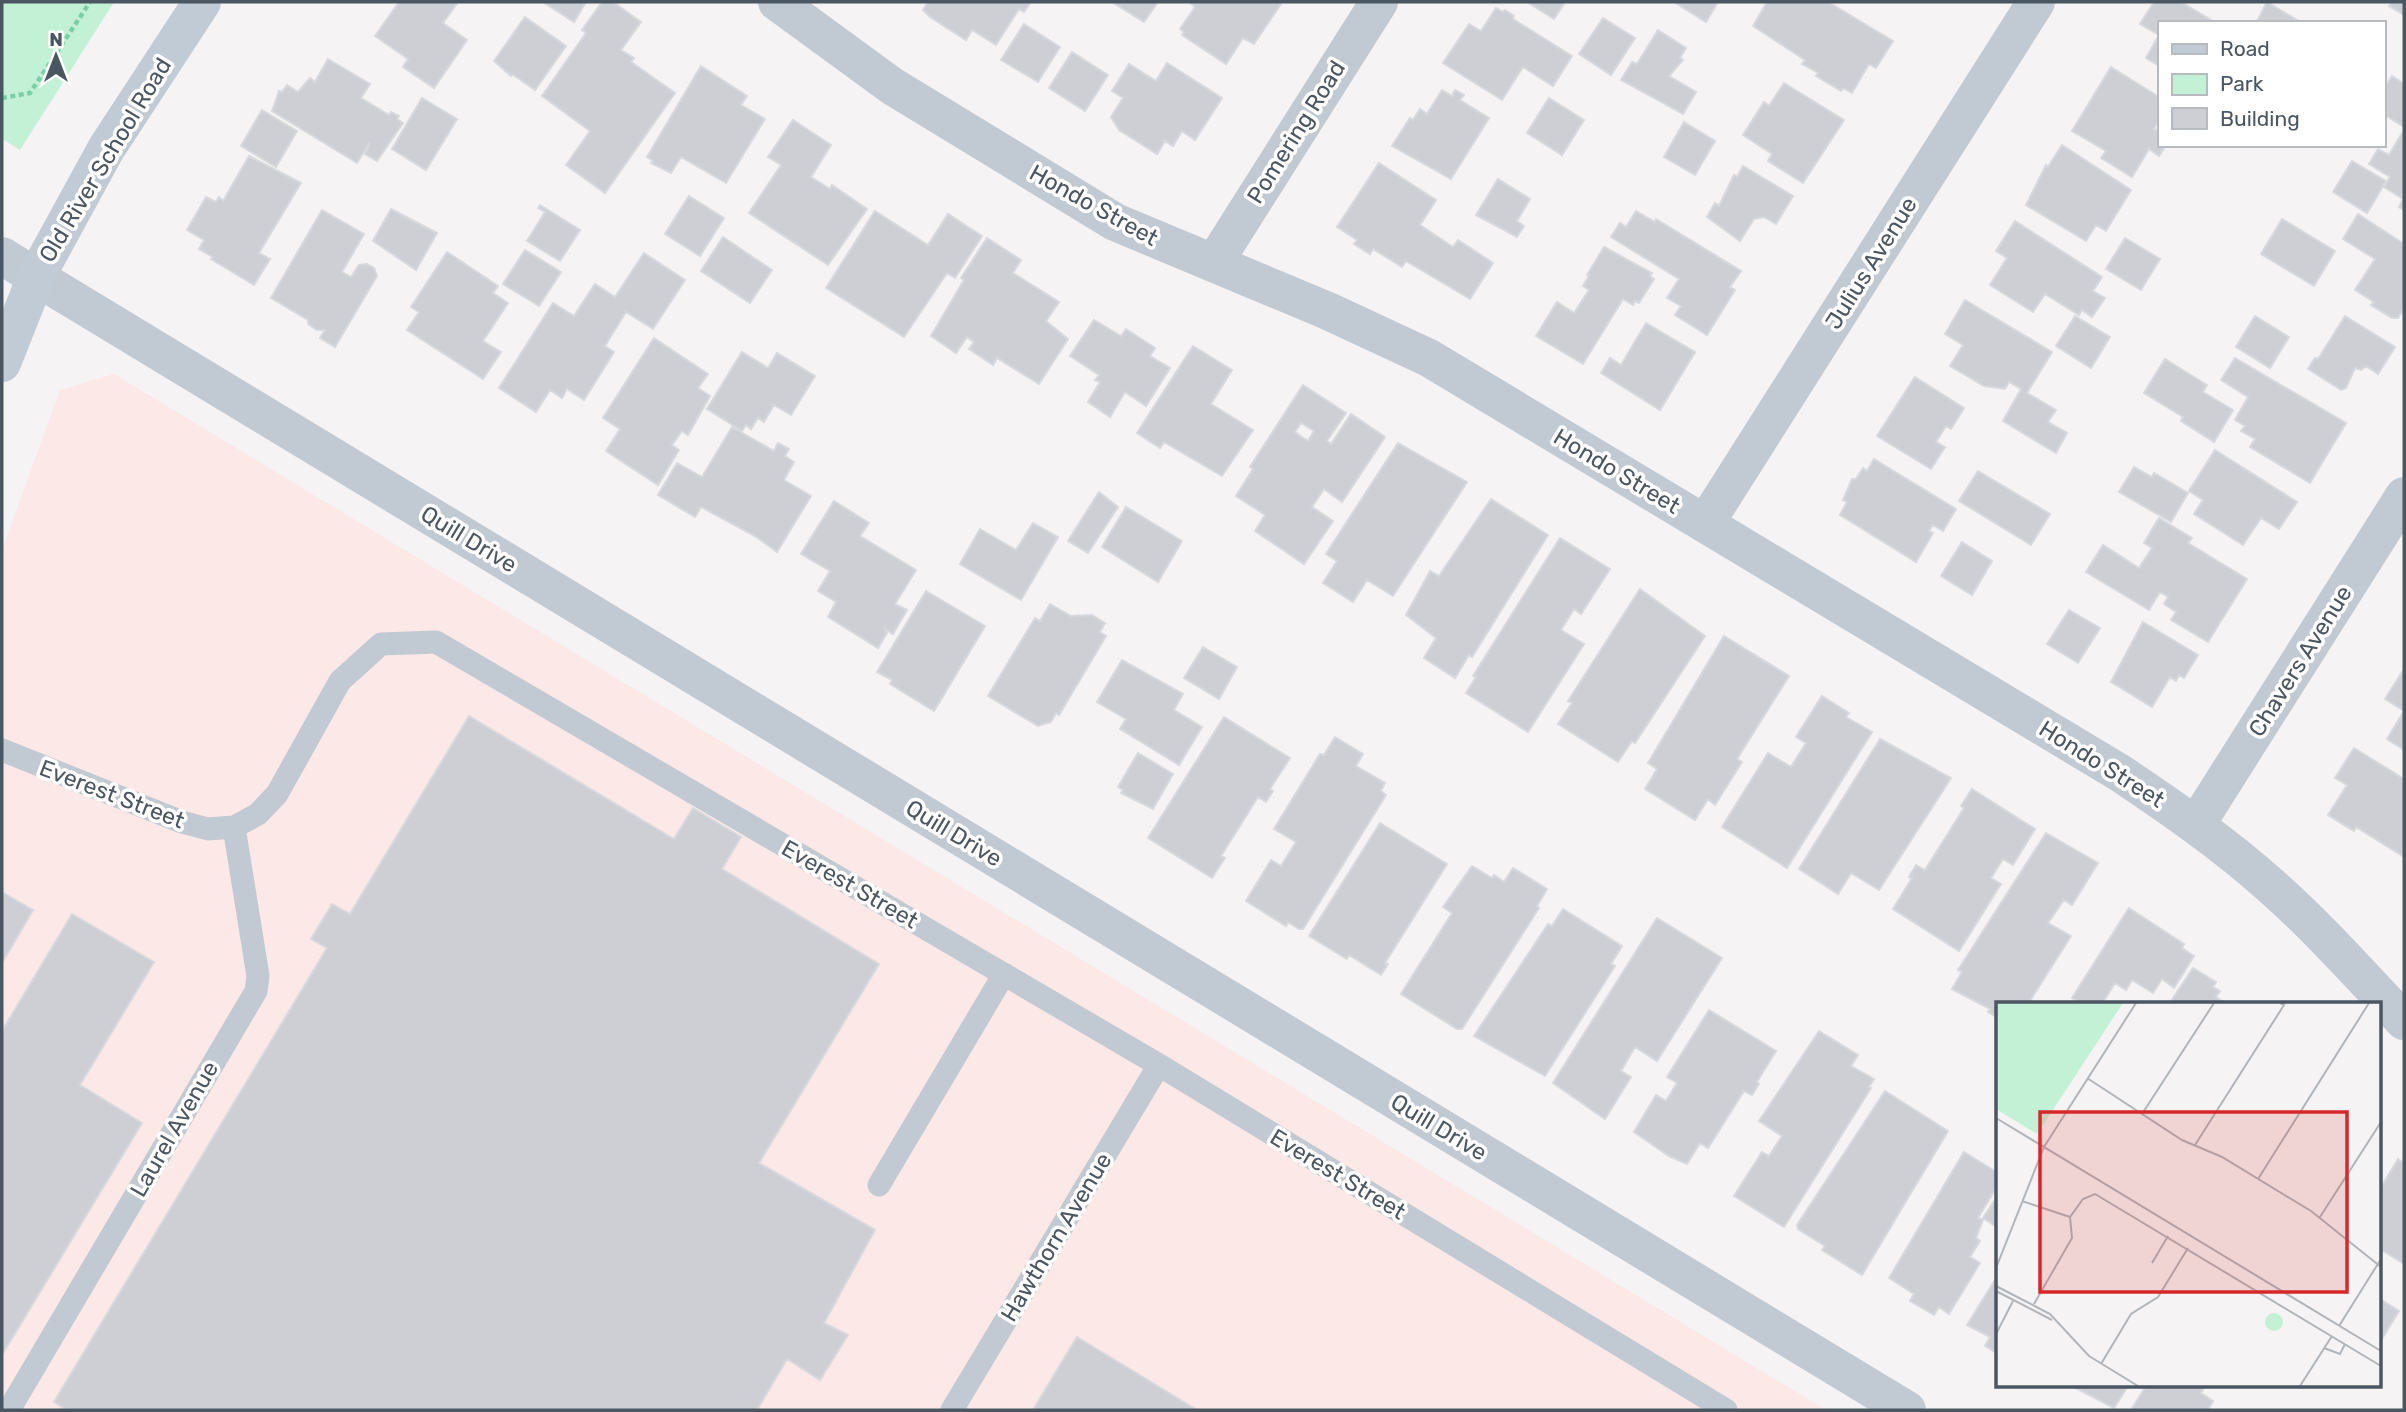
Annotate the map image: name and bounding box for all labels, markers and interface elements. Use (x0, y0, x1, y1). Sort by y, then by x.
north arrow (21, 21, 91, 91)
legend (2158, 21, 2385, 147)
text: N (49, 28, 63, 51)
text: Road (2220, 36, 2270, 61)
street label: Old River School Road (33, 53, 177, 267)
street label: Pomering Road (1241, 55, 1351, 209)
text: Park (2220, 71, 2264, 96)
text: Building (2220, 106, 2300, 131)
street label: Hondo Street (1025, 158, 1163, 252)
street label: Julius Avenue (1819, 192, 1923, 334)
street label: Hondo Street (1549, 422, 1685, 520)
street label: Quill Drive (416, 499, 522, 579)
street label: Chavers Avenue (2242, 580, 2358, 742)
street label: Hondo Street (2034, 714, 2170, 814)
street label: Everest Street (36, 754, 188, 834)
street label: Quill Drive (901, 793, 1007, 873)
street label: Everest Street (777, 834, 923, 934)
inset map (1996, 1002, 2382, 1388)
street label: Laurel Avenue (124, 1056, 224, 1202)
street label: Quill Drive (1386, 1087, 1492, 1167)
street label: Everest Street (1265, 1123, 1411, 1225)
street label: Hawthorn Avenue (995, 1148, 1117, 1326)

